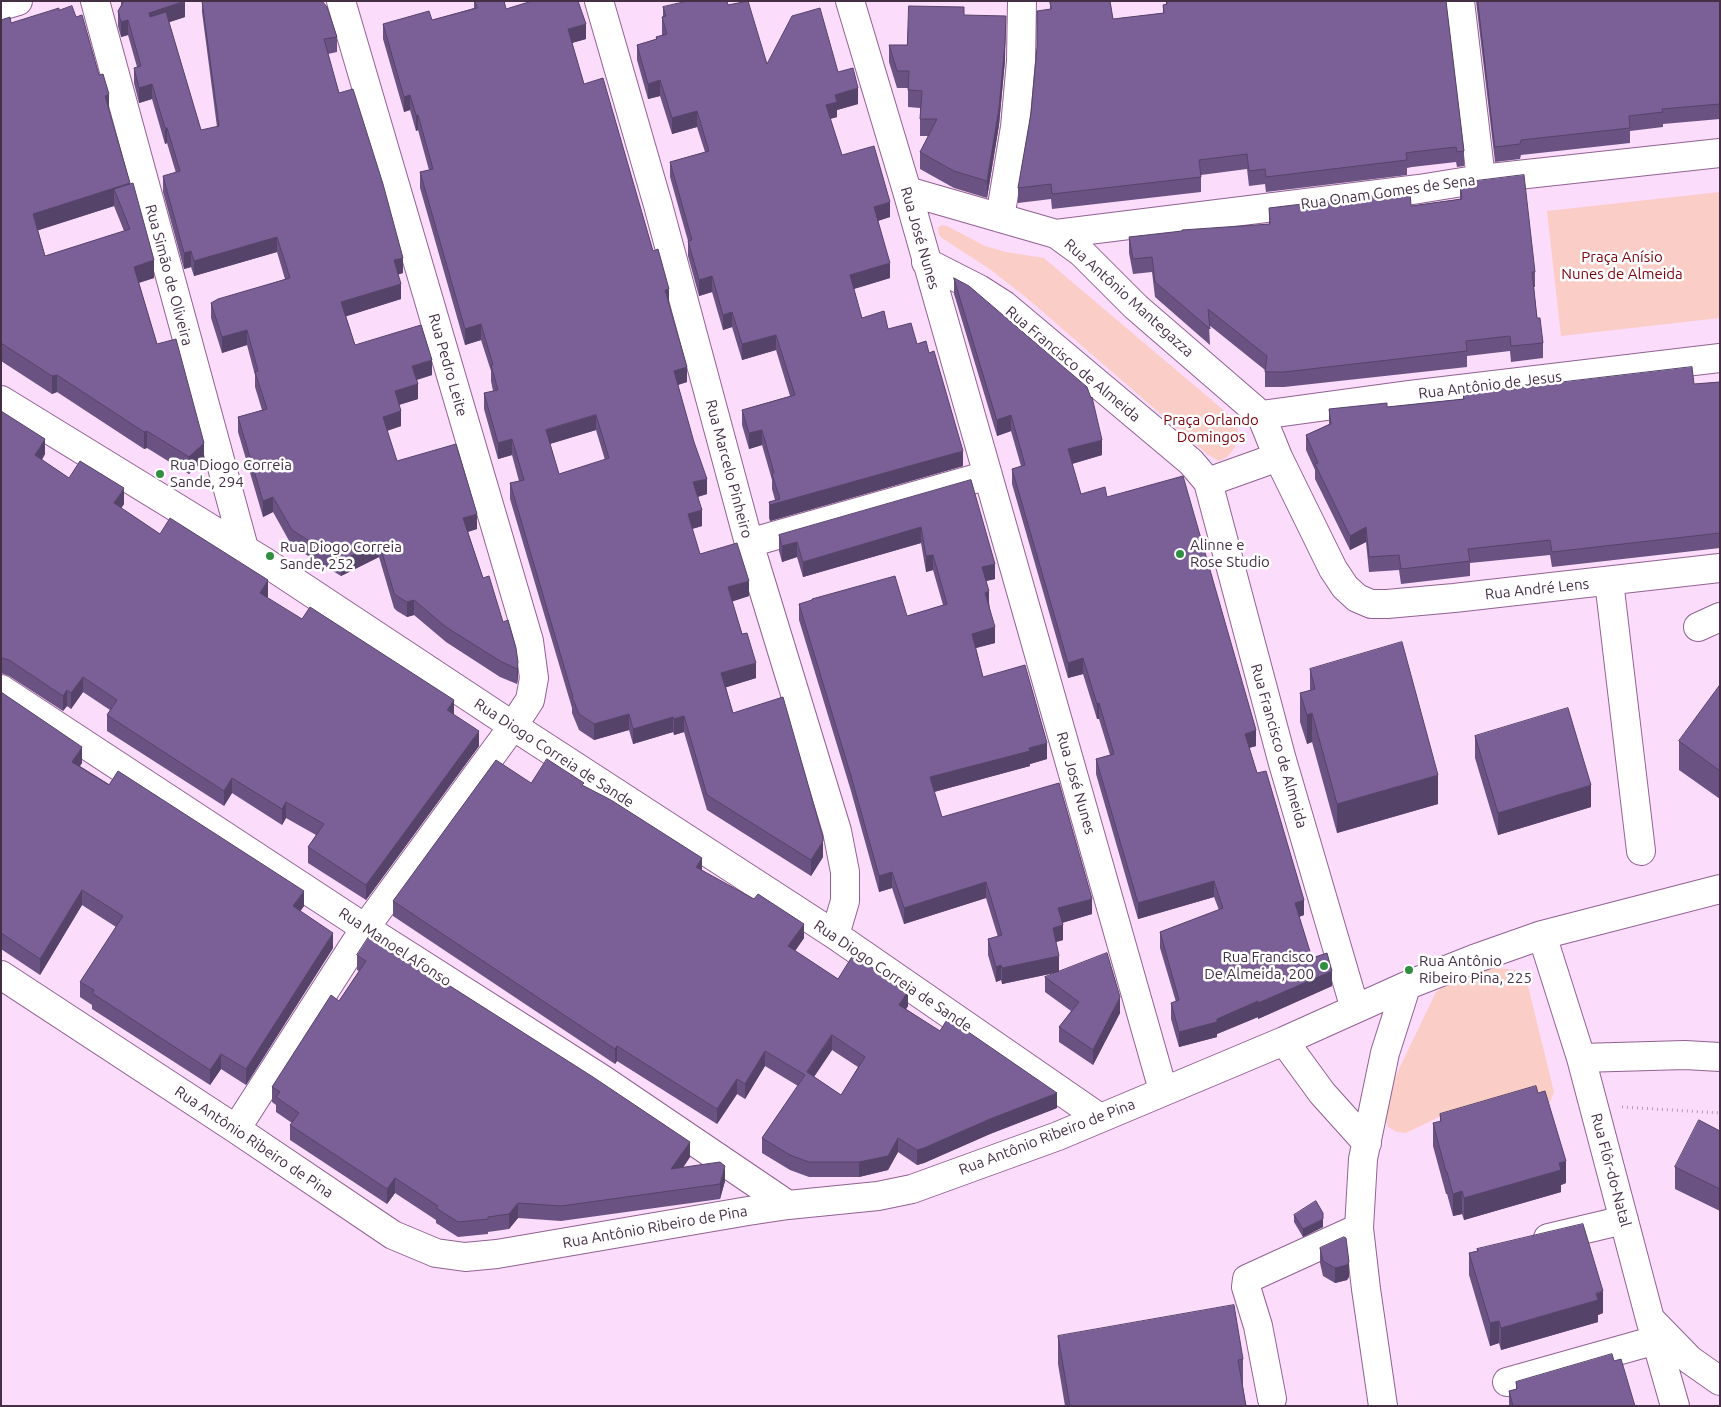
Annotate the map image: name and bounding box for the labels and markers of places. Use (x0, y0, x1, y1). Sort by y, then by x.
place label: Rua Diogo Correia Sande, 294 (170, 456, 292, 491)
marker: Rua Diogo Correia Sande, 294 (154, 468, 166, 480)
place label: Alinne e Rose Studio (1190, 536, 1270, 571)
place label: Rua Diogo Correia Sande, 252 (280, 538, 402, 573)
marker: Alinne e Rose Studio (1174, 548, 1186, 560)
marker: Rua Diogo Correia Sande, 252 (264, 550, 276, 562)
place label: Rua Francisco De Almeida, 200 (1204, 948, 1314, 983)
place label: Rua Antônio Ribeiro Pina, 225 (1419, 952, 1532, 987)
marker: Rua Francisco De Almeida, 200 (1318, 960, 1330, 972)
marker: Rua Antônio Ribeiro Pina, 225 (1403, 964, 1415, 976)

